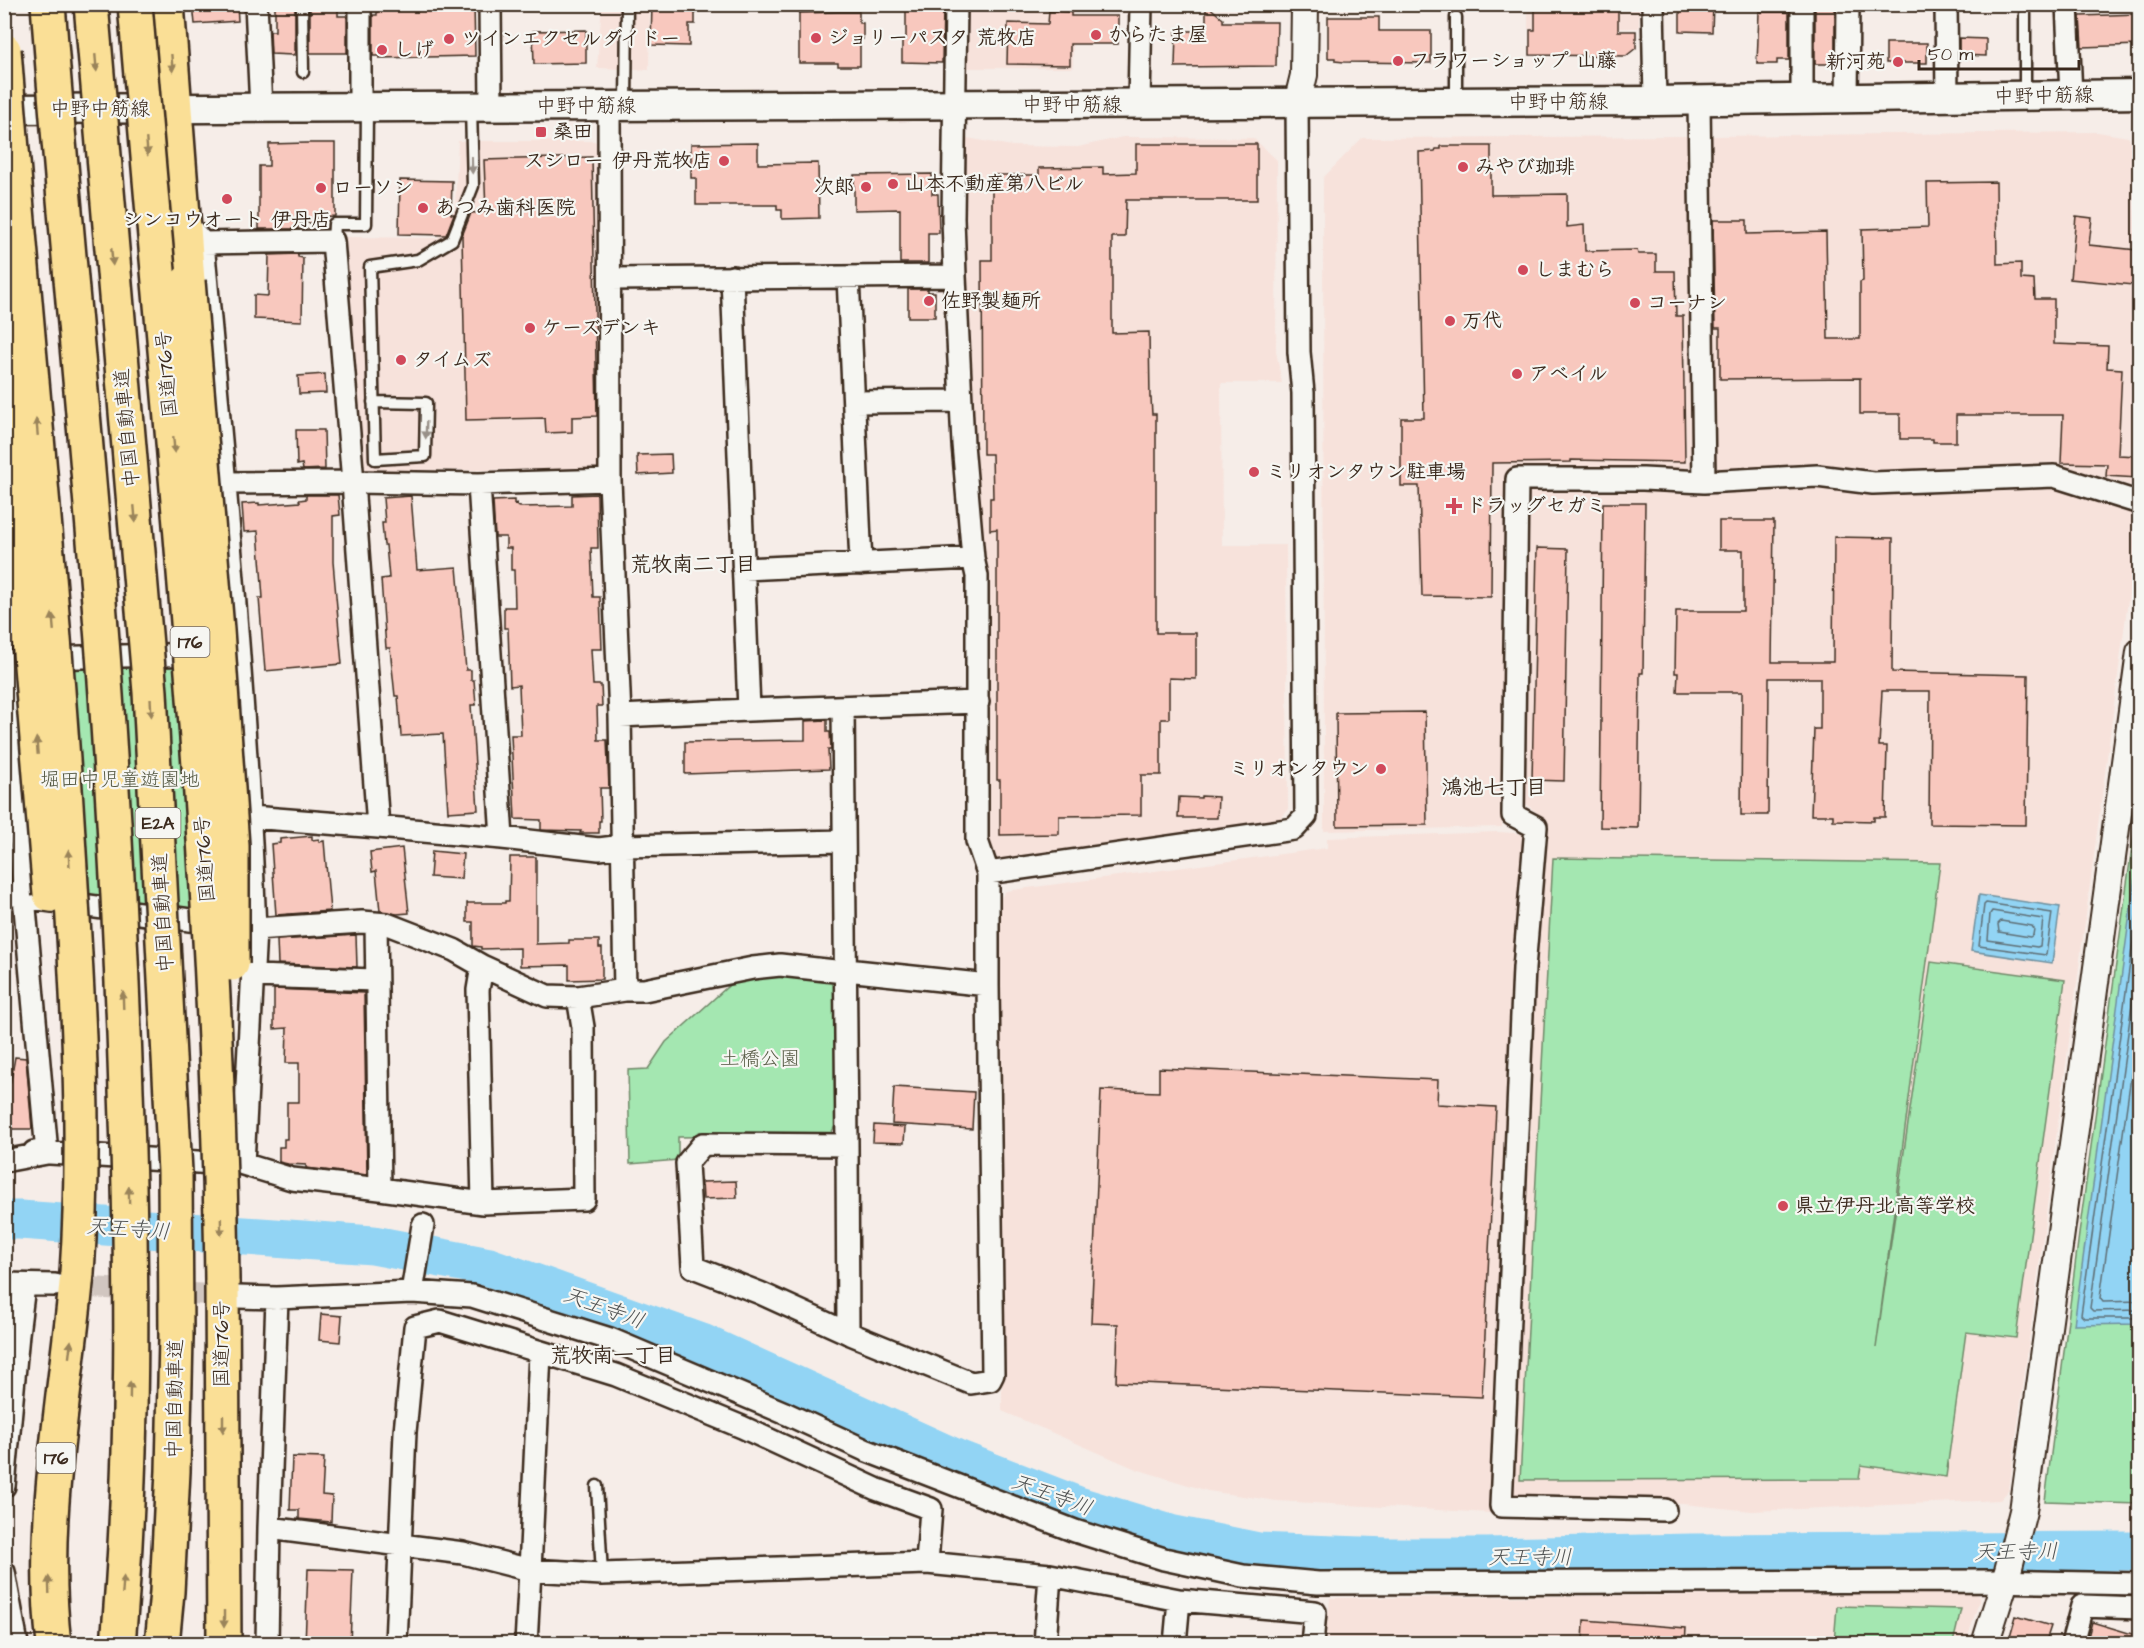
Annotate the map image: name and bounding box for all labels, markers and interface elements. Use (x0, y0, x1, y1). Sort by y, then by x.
place label: からたま屋 (1108, 21, 1208, 49)
place label: ジョリーパスタ 荒牧店 (828, 24, 1036, 52)
place label: ツインエクセルダイドー (461, 25, 680, 53)
marker: からたま屋 (1089, 28, 1103, 42)
marker: ジョリーパスタ 荒牧店 (809, 31, 823, 45)
marker: ツインエクセルダイドー (442, 32, 456, 46)
scale bar (1919, 33, 2080, 71)
place label: しげ (394, 36, 434, 64)
text: 50 m (1928, 42, 1973, 67)
marker: しげ (375, 43, 389, 57)
place label: フラワーショップ 山藤 (1410, 47, 1617, 75)
place label: 新河苑 (1826, 48, 1886, 76)
one-way arrow (91, 53, 100, 72)
one-way arrow (167, 53, 176, 72)
marker: フラワーショップ 山藤 (1391, 54, 1405, 68)
marker: 新河苑 (1891, 55, 1905, 69)
street label: 中野中筋線 (1994, 81, 2094, 111)
street label: 中野中筋線 (1508, 88, 1608, 116)
street label: 中野中筋線 (1022, 91, 1122, 119)
street label: 中野中筋線 (536, 92, 636, 120)
street label: 中野中筋線 (50, 95, 150, 123)
place label: 桑田 (553, 118, 593, 146)
marker: 桑田 (534, 125, 548, 139)
one-way arrow (142, 137, 152, 156)
place label: スシロー 伊丹荒牧店 (524, 147, 712, 175)
place label: みやび珈琲 (1475, 153, 1575, 181)
marker: スシロー 伊丹荒牧店 (717, 154, 731, 168)
one-way arrow (468, 155, 477, 174)
marker: みやび珈琲 (1456, 160, 1470, 174)
place label: 山本不動産第八ビル (905, 170, 1085, 198)
place label: 次郎 (814, 173, 854, 201)
place label: ローソン (333, 174, 413, 202)
marker: 山本不動産第八ビル (886, 177, 900, 191)
marker: 次郎 (859, 180, 873, 194)
marker: ローソン (314, 181, 328, 195)
marker: シンコウオート 伊丹店 (220, 192, 234, 206)
place label: あつみ歯科医院 (435, 194, 575, 222)
marker: あつみ歯科医院 (416, 201, 430, 215)
place label: シンコウオート 伊丹店 (123, 206, 331, 234)
one-way arrow (107, 248, 117, 267)
place label: しまむら (1535, 256, 1615, 284)
marker: しまむら (1516, 263, 1530, 277)
place label: 佐野製麺所 (941, 287, 1041, 315)
place label: コーナン (1647, 289, 1727, 317)
marker: 佐野製麺所 (922, 294, 936, 308)
marker: コーナン (1628, 296, 1642, 310)
place label: 万代 (1462, 307, 1502, 335)
place label: ケーズデンキ (542, 314, 660, 342)
marker: 万代 (1443, 314, 1457, 328)
marker: ケーズデンキ (523, 321, 537, 335)
street label: 国道176号 (149, 329, 185, 419)
place label: タイムズ (413, 346, 491, 374)
marker: タイムズ (394, 353, 408, 367)
place label: アベイル (1529, 360, 1608, 388)
street label: 中国自動車道 (108, 367, 146, 489)
marker: アベイル (1510, 367, 1524, 381)
one-way arrow (32, 418, 42, 437)
one-way arrow (421, 420, 430, 439)
one-way arrow (169, 436, 178, 455)
place label: ミリオンタウン駐車場 (1266, 458, 1466, 486)
marker: ミリオンタウン駐車場 (1247, 465, 1261, 479)
place label: ドラッグセガミ (1466, 492, 1606, 520)
marker: ドラッグセガミ (1447, 499, 1461, 513)
one-way arrow (130, 505, 140, 524)
district label: 荒牧南二丁目 (630, 550, 756, 579)
one-way arrow (48, 612, 58, 631)
road number: 176 (170, 627, 210, 657)
one-way arrow (147, 699, 156, 718)
one-way arrow (32, 736, 42, 755)
place label: ミリオンタウン (1229, 755, 1369, 783)
marker: ミリオンタウン (1374, 762, 1388, 776)
park label: 堀田中児童遊園地 (40, 766, 200, 794)
district label: 鴻池七丁目 (1442, 773, 1547, 802)
road number: E2A (136, 808, 180, 838)
street label: 国道176号 (188, 814, 222, 904)
one-way arrow (65, 849, 74, 868)
street label: 中国自動車道 (146, 852, 180, 974)
one-way arrow (119, 991, 128, 1010)
park label: 土橋公園 (720, 1045, 800, 1073)
one-way arrow (125, 1186, 134, 1205)
place label: 県立伊丹北高等学校 (1795, 1192, 1975, 1220)
marker: 県立伊丹北高等学校 (1776, 1199, 1790, 1213)
water label: 天王寺川 (85, 1212, 171, 1246)
one-way arrow (216, 1217, 226, 1236)
water label: 天王寺川 (560, 1280, 648, 1336)
street label: 国道176号 (208, 1300, 236, 1388)
street label: 中国自動車道 (160, 1339, 190, 1459)
one-way arrow (65, 1340, 74, 1359)
district label: 荒牧南一丁目 (550, 1341, 676, 1370)
one-way arrow (126, 1381, 135, 1400)
one-way arrow (218, 1414, 227, 1433)
road number: 176 (36, 1443, 76, 1473)
water label: 天王寺川 (1008, 1467, 1096, 1523)
water label: 天王寺川 (1974, 1537, 2058, 1567)
water label: 天王寺川 (1488, 1543, 1572, 1572)
one-way arrow (45, 1576, 54, 1595)
one-way arrow (118, 1576, 128, 1595)
one-way arrow (219, 1609, 229, 1628)

